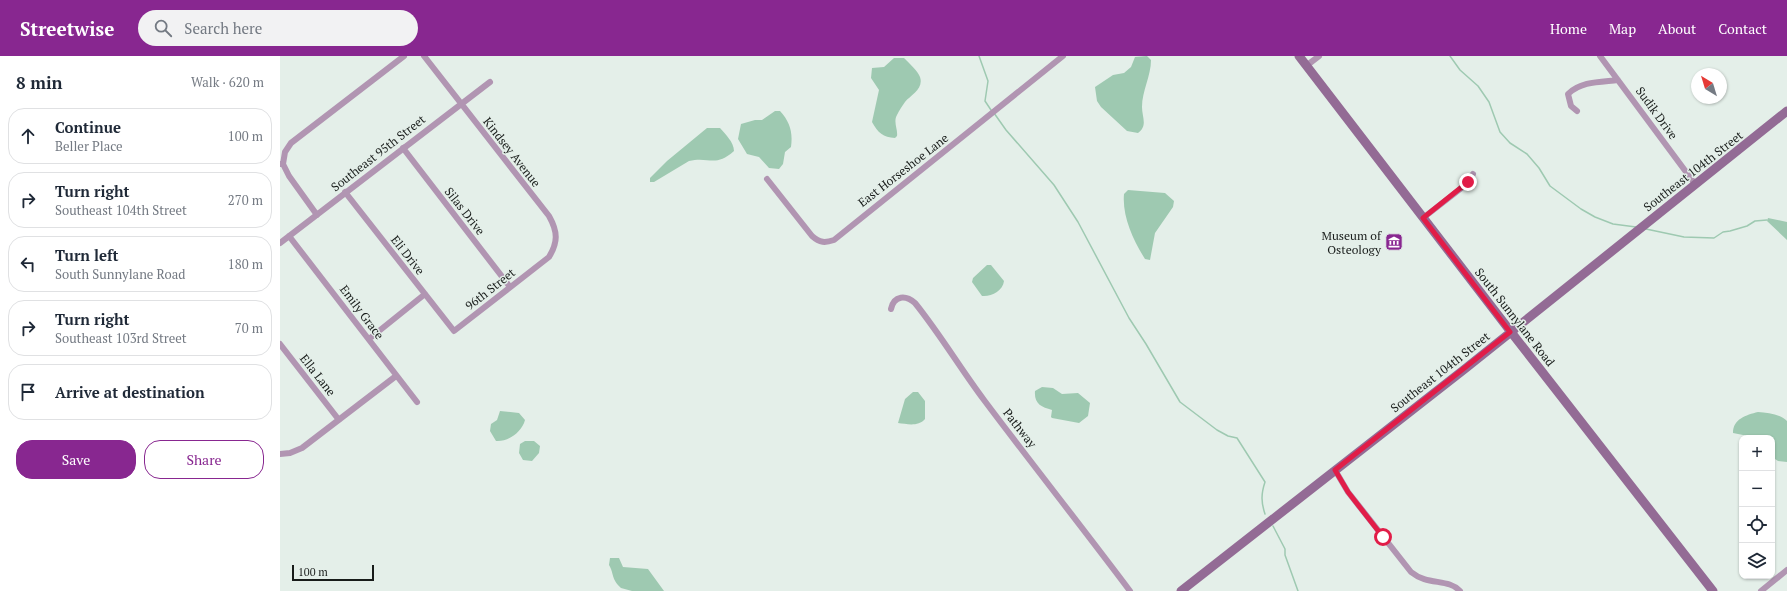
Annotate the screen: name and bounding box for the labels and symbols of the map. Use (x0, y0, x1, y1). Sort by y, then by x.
north arrow (1691, 68, 1727, 104)
street label: Sudik Drive (1633, 84, 1681, 142)
street label: Southeast 95th Street (328, 111, 428, 194)
street label: Kindsey Avenue (480, 114, 544, 190)
street label: Southeast 104th Street (1640, 127, 1746, 214)
street label: East Horseshoe Lane (855, 130, 951, 210)
route end (1459, 173, 1477, 191)
street label: Silas Drive (442, 184, 488, 238)
place label: Museum of Osteology (1322, 228, 1382, 257)
street label: Eli Drive (388, 232, 428, 278)
museum icon: Museum of Osteology (1384, 232, 1404, 252)
street label: 96th Street (462, 265, 518, 313)
street label: South Sunnylane Road (1472, 265, 1558, 369)
street label: Emily Grace (337, 282, 387, 342)
street label: Southeast 104th Street (1387, 328, 1493, 415)
street label: Ella Lane (297, 351, 339, 399)
street label: Pathway (1000, 405, 1041, 451)
route start (1374, 528, 1392, 546)
scale bar (292, 563, 374, 582)

